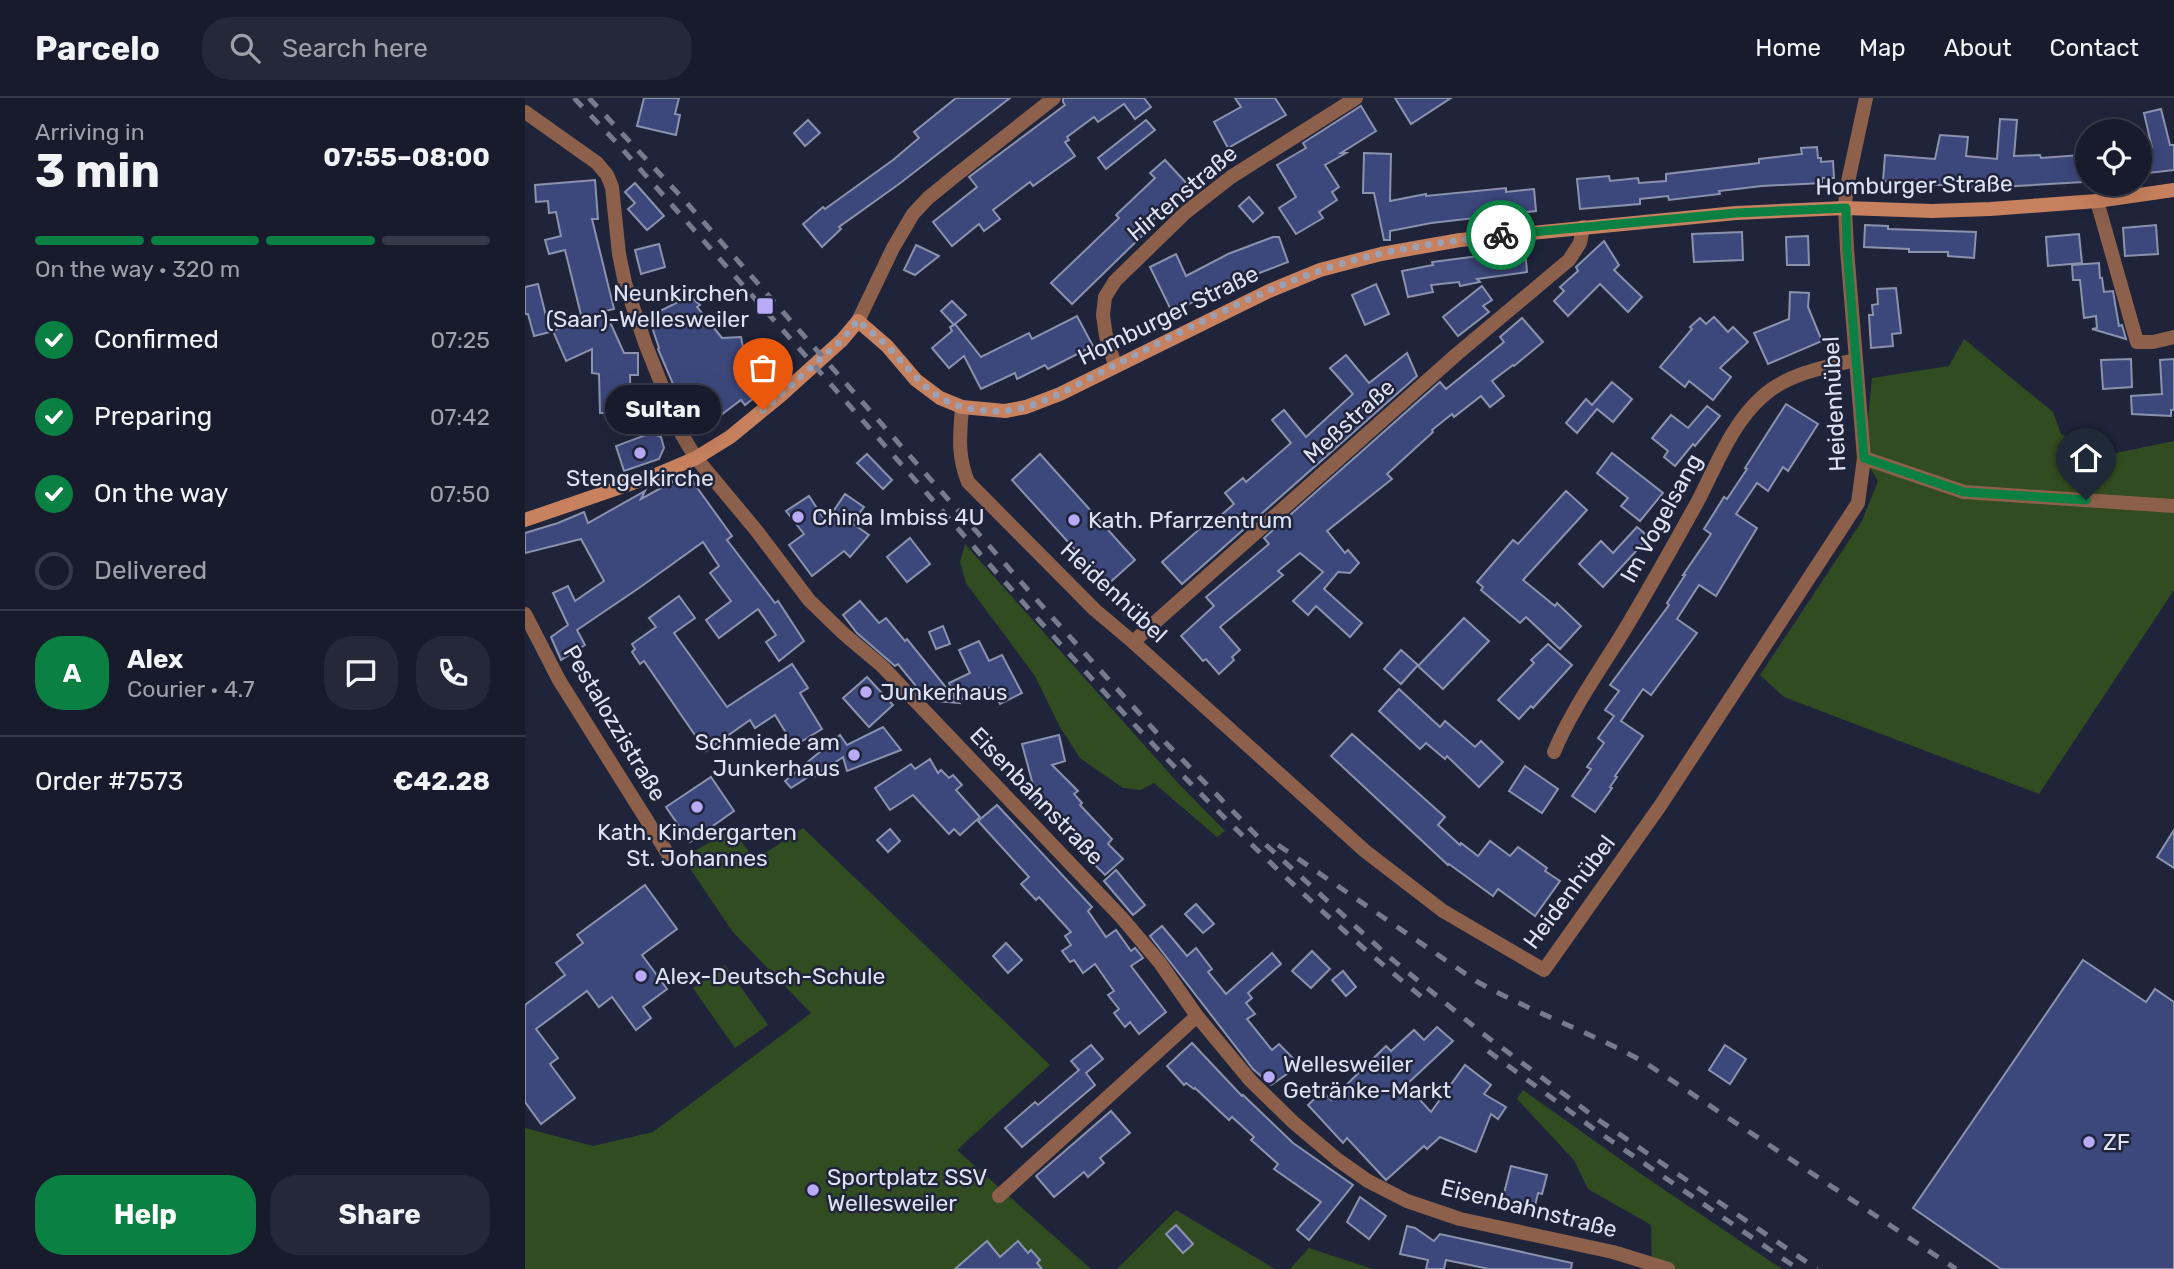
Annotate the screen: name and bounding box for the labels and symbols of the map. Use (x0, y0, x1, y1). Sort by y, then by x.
street label: Hirtenstraße (1121, 139, 1243, 247)
street label: Homburger Straße (1815, 169, 2013, 201)
courier (1466, 200, 1536, 270)
street label: Homburger Straße (1073, 259, 1263, 371)
place label: Neunkirchen (Saar)-Wellesweiler (546, 279, 749, 333)
marker: Neunkirchen (Saar)-Wellesweiler (755, 296, 775, 316)
street label: Heidenhübel (1816, 336, 1852, 472)
pin (733, 338, 793, 410)
street label: Meßstraße (1298, 373, 1400, 469)
callout: Sultan (605, 386, 721, 434)
pin (2056, 428, 2116, 500)
marker: Stengelkirche (632, 445, 648, 461)
street label: Im Vogelsang (1614, 449, 1708, 587)
place label: Stengelkirche (566, 464, 714, 492)
place label: China Imbiss 4U (812, 503, 985, 531)
place label: Kath. Pfarrzentrum (1088, 506, 1293, 534)
marker: China Imbiss 4U (790, 509, 806, 525)
marker: Kath. Pfarrzentrum (1066, 512, 1082, 528)
street label: Heidenhübel (1055, 536, 1173, 648)
street label: Pestalozzistraße (557, 640, 673, 806)
place label: Junkerhaus (880, 678, 1007, 706)
marker: Junkerhaus (858, 684, 874, 700)
street label: Eisenbahnstraße (964, 721, 1110, 871)
place label: Schmiede am Junkerhaus (695, 728, 840, 782)
marker: Schmiede am Junkerhaus (846, 747, 862, 763)
marker: Kath. Kindergarten St. Johannes (689, 799, 705, 815)
place label: Kath. Kindergarten St. Johannes (597, 818, 797, 872)
street label: Heidenhübel (1517, 830, 1621, 954)
place label: Alex-Deutsch-Schule (655, 962, 885, 990)
marker: Alex-Deutsch-Schule (633, 968, 649, 984)
place label: Wellesweiler Getränke-Markt (1283, 1050, 1451, 1104)
marker: Wellesweiler Getränke-Markt (1261, 1069, 1277, 1085)
place label: ZF (2103, 1128, 2130, 1156)
marker: ZF (2081, 1134, 2097, 1150)
place label: Sportplatz SSV Wellesweiler (827, 1163, 987, 1217)
street label: Eisenbahnstraße (1438, 1173, 1620, 1243)
marker: Sportplatz SSV Wellesweiler (805, 1182, 821, 1198)

